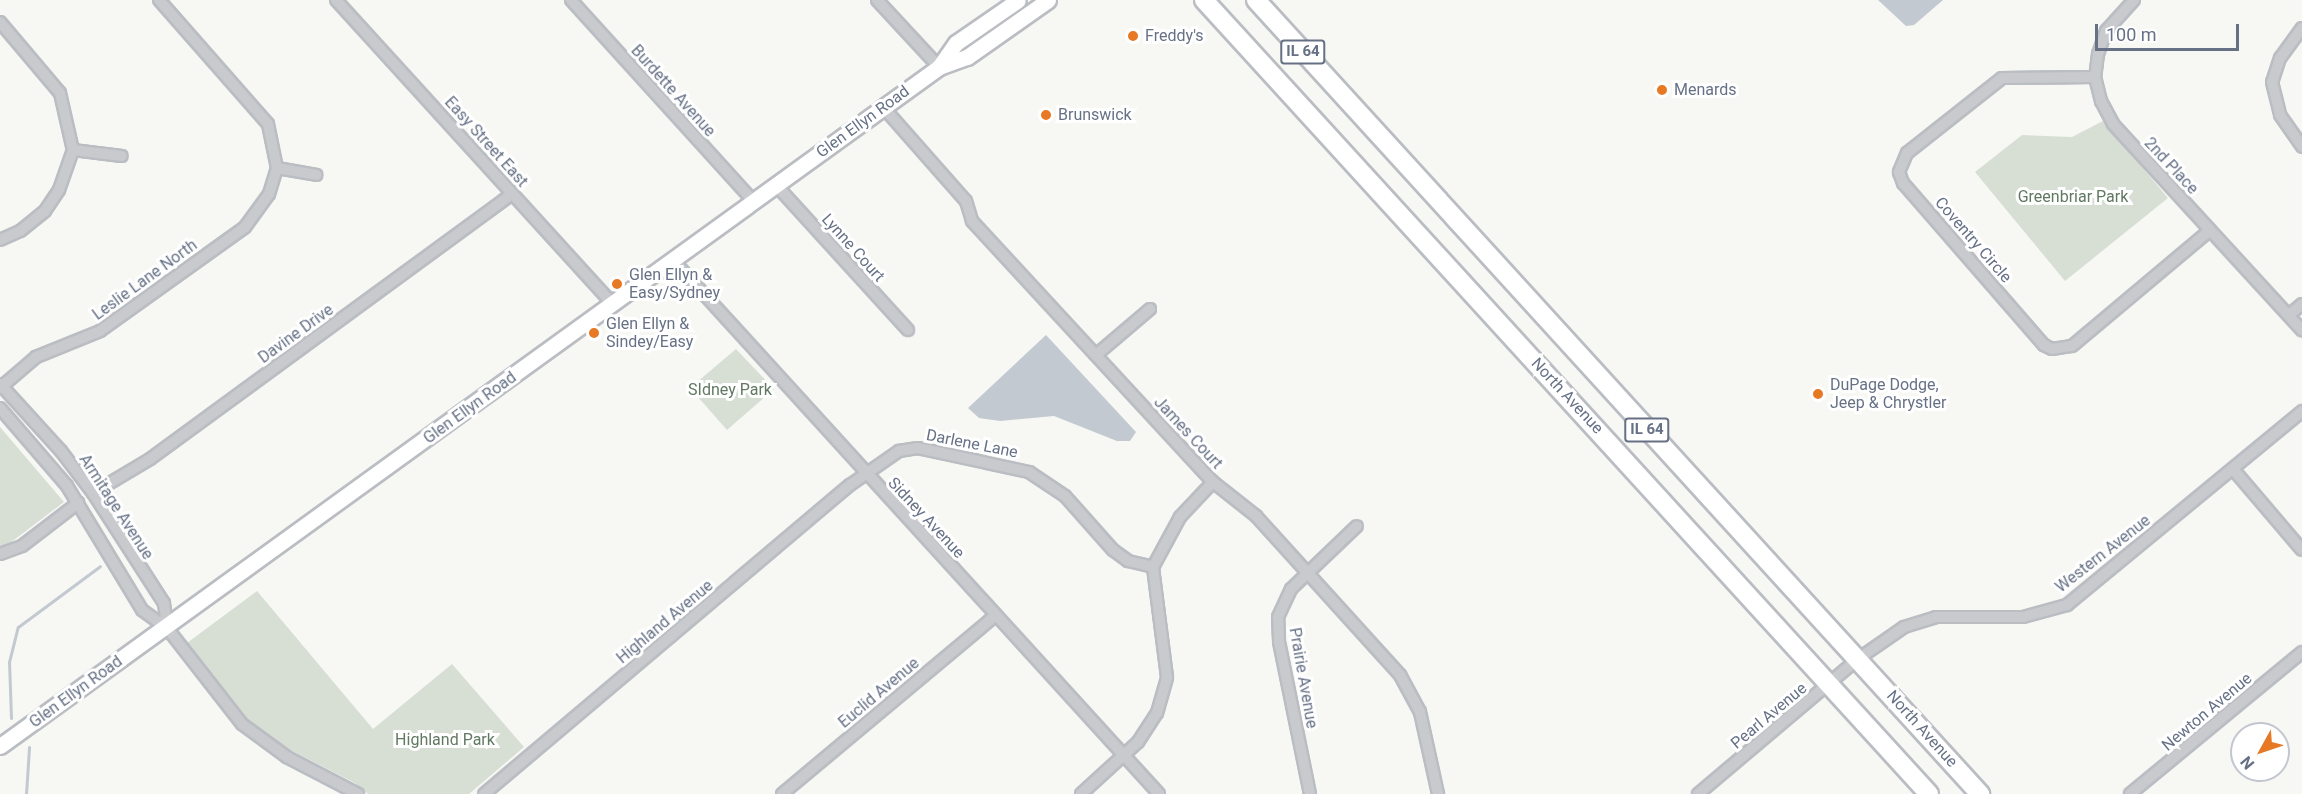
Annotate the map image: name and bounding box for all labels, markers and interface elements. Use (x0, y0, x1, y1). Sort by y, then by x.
scale bar (2098, 12, 2242, 50)
text: 100 m (2106, 24, 2157, 45)
place label: Freddy's (1145, 26, 1204, 46)
marker: Freddy's (1126, 29, 1140, 43)
road number: IL 64 (1279, 40, 1327, 64)
street label: Burdette Avenue (627, 41, 719, 141)
place label: Menards (1674, 80, 1737, 100)
street label: Glen Ellyn Road (813, 82, 913, 162)
marker: Menards (1655, 83, 1669, 97)
street label: Easy Street East (440, 93, 532, 191)
place label: Brunswick (1058, 105, 1132, 125)
marker: Brunswick (1039, 108, 1053, 122)
street label: 2nd Place (2140, 134, 2202, 198)
park label: Greenbriar Park (2018, 187, 2128, 207)
street label: Coventry Circle (1931, 193, 2015, 287)
street label: Lynne Court (818, 210, 888, 286)
street label: Leslie Lane North (89, 236, 201, 324)
place label: Glen Ellyn & Easy/Sydney (629, 265, 720, 303)
marker: Glen Ellyn & Easy/Sydney (610, 277, 624, 291)
street label: Davine Drive (255, 300, 337, 368)
place label: Glen Ellyn & Sindey/Easy (606, 314, 693, 352)
marker: Glen Ellyn & Sindey/Easy (587, 326, 601, 340)
street label: North Avenue (1527, 354, 1607, 438)
street label: Glen Ellyn Road (420, 368, 520, 448)
place label: DuPage Dodge, Jeep & Chrystler (1830, 375, 1946, 413)
park label: SIdney Park (688, 380, 772, 400)
marker: DuPage Dodge, Jeep & Chrystler (1811, 387, 1825, 401)
street label: James Court (1150, 393, 1226, 473)
road number: IL 64 (1623, 418, 1671, 442)
street label: Darlene Lane (925, 426, 1019, 462)
street label: Armitage Avenue (75, 451, 157, 563)
street label: Sidney Avenue (884, 474, 968, 562)
street label: Western Avenue (2052, 511, 2154, 597)
street label: Highland Avenue (613, 576, 717, 668)
street label: Prairie Avenue (1285, 626, 1321, 730)
street label: Glen Ellyn Road (26, 652, 126, 732)
street label: Euclid Avenue (835, 654, 923, 732)
street label: Newton Avenue (2158, 669, 2256, 755)
street label: Pearl Avenue (1727, 679, 1811, 753)
street label: North Avenue (1883, 687, 1961, 771)
north arrow (2230, 722, 2290, 782)
park label: Highland Park (395, 730, 495, 750)
text: N (2236, 752, 2258, 773)

